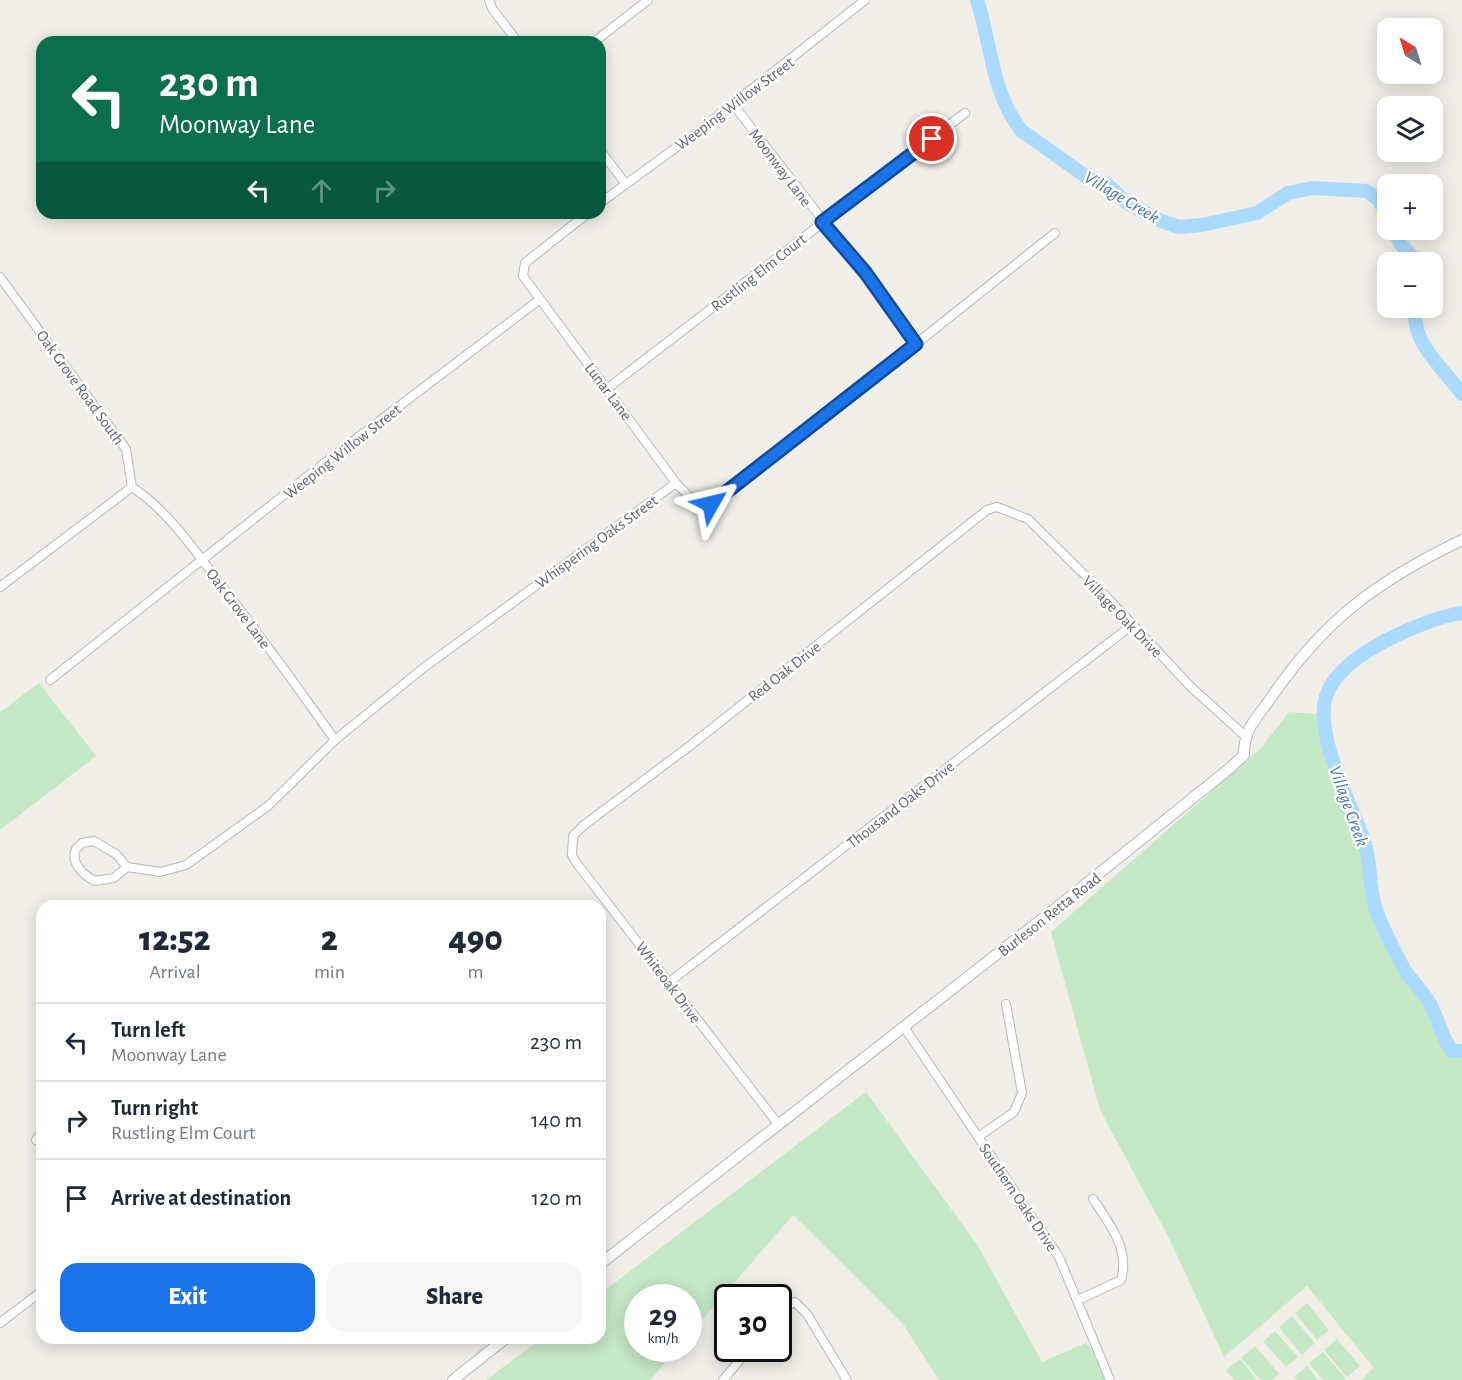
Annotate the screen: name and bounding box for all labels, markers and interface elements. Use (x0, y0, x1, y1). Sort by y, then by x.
north arrow (1377, 18, 1443, 84)
map controls (1377, 18, 1443, 318)
street label: Weeping Willow Street (672, 54, 797, 153)
icon: left (60, 60, 138, 138)
text: 230 m (159, 62, 259, 104)
button: layers (1377, 96, 1443, 162)
text: Moonway Lane (159, 111, 315, 138)
pin (906, 113, 957, 164)
icon: arrive (915, 122, 948, 155)
street label: Moonway Lane (745, 126, 814, 210)
water label: Village Creek (1081, 168, 1162, 227)
icon: left (242, 174, 275, 207)
icon: ahead (305, 174, 338, 207)
icon: right (368, 174, 401, 207)
button: + (1377, 174, 1443, 240)
street label: Rustling Elm Court (708, 231, 809, 315)
button: − (1377, 252, 1443, 318)
street label: Oak Grove Road South (33, 327, 127, 448)
street label: Lunar Lane (582, 360, 635, 423)
street label: Weeping Willow Street (281, 401, 404, 502)
position arrow (679, 472, 743, 536)
street label: Whispering Oaks Street (533, 492, 661, 591)
street label: Oak Grove Lane (203, 566, 273, 652)
street label: Village Oak Drive (1079, 573, 1165, 661)
street label: Red Oak Drive (745, 639, 824, 705)
street label: Thousand Oaks Drive (844, 758, 957, 851)
water label: Village Creek (1325, 764, 1371, 849)
street label: Burleson Retta Road (995, 870, 1104, 960)
text: 12:52 (139, 921, 211, 957)
text: 2 (321, 921, 338, 957)
text: 490 (448, 921, 503, 957)
street label: Whiteoak Drive (633, 939, 704, 1026)
text: Arrival (149, 962, 201, 982)
text: min (314, 962, 345, 982)
text: m (468, 962, 484, 982)
text: Turn left (111, 1019, 185, 1041)
icon: left (60, 1026, 93, 1059)
text: 230 m (530, 1031, 582, 1053)
text: Moonway Lane (111, 1045, 227, 1065)
text: Turn right (111, 1097, 198, 1119)
icon: right (60, 1104, 93, 1137)
text: 140 m (531, 1109, 582, 1131)
text: Rustling Elm Court (111, 1123, 255, 1143)
street label: Southern Oaks Drive (976, 1141, 1060, 1255)
icon: arrive (60, 1182, 93, 1215)
text: Arrive at destination (111, 1187, 291, 1209)
text: 120 m (532, 1187, 582, 1209)
button: Exit (60, 1263, 315, 1332)
button: Share (327, 1263, 582, 1332)
speed limit sign: 30 (714, 1284, 792, 1362)
text: 29 (649, 1301, 677, 1331)
text: km/h (648, 1331, 678, 1346)

